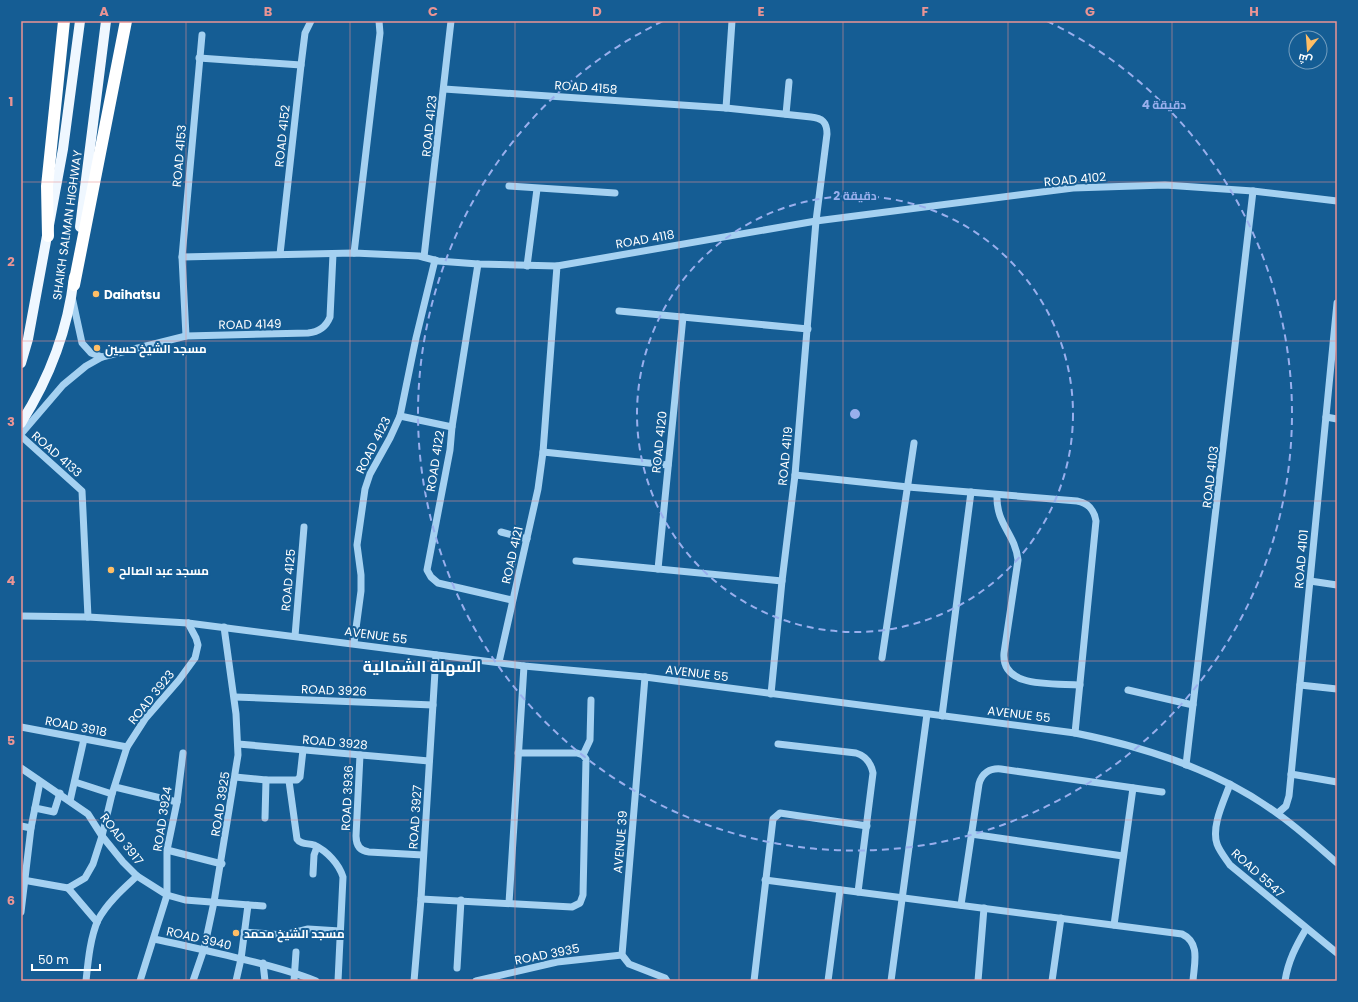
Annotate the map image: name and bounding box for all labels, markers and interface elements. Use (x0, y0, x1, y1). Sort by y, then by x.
text: A (99, 2, 109, 21)
text: B (264, 2, 273, 21)
text: C (428, 2, 438, 21)
text: D (592, 2, 602, 21)
text: E (757, 2, 765, 21)
text: F (921, 2, 929, 21)
text: G (1085, 2, 1095, 21)
text: H (1249, 2, 1259, 21)
north arrow (1288, 30, 1328, 70)
text: ش (1296, 50, 1314, 69)
street label: ROAD 4158 (554, 76, 618, 98)
text: 1 (9, 92, 13, 111)
street label: ROAD 4123 (417, 94, 441, 158)
text: 4 دقيقة (1142, 96, 1186, 113)
street label: ROAD 4152 (270, 104, 294, 168)
street label: ROAD 4153 (168, 124, 190, 188)
street label: SHAIKH SALMAN HIGHWAY (48, 149, 86, 301)
street label: ROAD 4102 (1043, 168, 1107, 190)
text: 2 دقيقة (833, 187, 877, 204)
street label: ROAD 4118 (614, 225, 676, 253)
text: 2 (7, 252, 15, 271)
place label: Daihatsu (104, 286, 160, 303)
marker: Daihatsu (91, 289, 101, 299)
street label: ROAD 4149 (218, 315, 282, 333)
place label: مسجد الشيخ حسين (105, 340, 207, 358)
marker: مسجد الشيخ حسين (92, 343, 102, 353)
centre of rings (848, 407, 862, 421)
street label: ROAD 4120 (647, 410, 671, 474)
text: 3 (7, 412, 15, 431)
street label: ROAD 4123 (351, 414, 395, 476)
street label: ROAD 4119 (773, 426, 797, 486)
street label: ROAD 4133 (28, 427, 86, 481)
street label: ROAD 4122 (422, 429, 448, 493)
street label: ROAD 4103 (1198, 445, 1222, 509)
street label: ROAD 4121 (497, 525, 527, 585)
street label: ROAD 4101 (1290, 529, 1312, 589)
street label: ROAD 4125 (277, 548, 299, 612)
place label: مسجد عبد الصالح (119, 562, 209, 580)
marker: مسجد عبد الصالح (106, 565, 116, 575)
text: 4 (7, 571, 16, 590)
street label: AVENUE 55 (343, 622, 409, 648)
district label: السهلة الشمالية (363, 655, 481, 678)
street label: AVENUE 55 (665, 661, 729, 685)
street label: ROAD 3923 (124, 666, 178, 728)
street label: ROAD 3926 (301, 680, 367, 700)
street label: AVENUE 55 (987, 702, 1051, 726)
street label: ROAD 3918 (44, 712, 108, 740)
text: 5 (7, 731, 15, 750)
street label: ROAD 3928 (302, 731, 368, 753)
street label: ROAD 3936 (337, 765, 357, 831)
street label: ROAD 3925 (206, 770, 234, 838)
street label: ROAD 3927 (404, 784, 426, 850)
street label: ROAD 3924 (148, 785, 176, 853)
street label: ROAD 3917 (96, 810, 148, 869)
street label: AVENUE 39 (609, 810, 631, 874)
street label: ROAD 5547 (1228, 845, 1288, 902)
text: 6 (7, 891, 15, 910)
street label: ROAD 3940 (165, 922, 233, 954)
place label: مسجد الشيخ محمد (244, 925, 345, 943)
marker: مسجد الشيخ محمد (231, 928, 241, 938)
street label: ROAD 3935 (513, 939, 581, 969)
scale bar (32, 946, 100, 972)
text: 50 m (38, 951, 69, 968)

